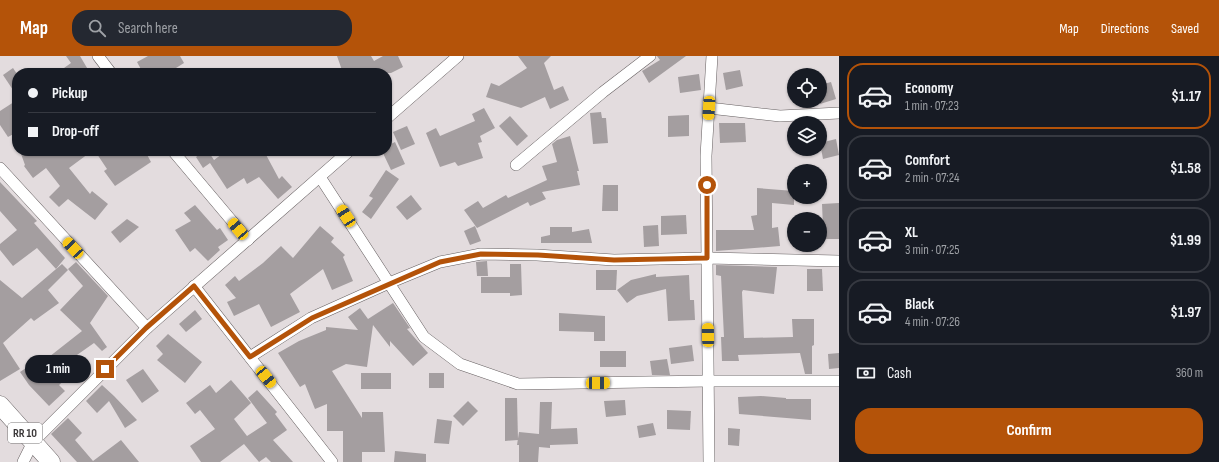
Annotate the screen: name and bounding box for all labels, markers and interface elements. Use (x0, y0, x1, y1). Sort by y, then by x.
search box (72, 10, 352, 46)
text: Map (20, 17, 48, 40)
icon: search (86, 17, 108, 39)
text: Search here (118, 19, 178, 38)
text: Map (1059, 20, 1079, 37)
text: Directions (1101, 20, 1149, 37)
text: Saved (1171, 20, 1199, 37)
map controls (787, 68, 827, 252)
button: locate (787, 68, 827, 108)
icon: car (857, 78, 893, 114)
text: Economy (905, 79, 954, 98)
text: Pickup (52, 84, 88, 103)
text: $1.17 (1171, 87, 1201, 106)
car (702, 96, 716, 120)
text: 1 min · 07:23 (905, 98, 959, 114)
button: layers (787, 116, 827, 156)
text: Drop-off (52, 122, 99, 141)
icon: car (857, 150, 893, 186)
text: Comfort (905, 151, 950, 170)
text: $1.58 (1170, 159, 1201, 178)
button: + (787, 164, 827, 204)
text: 2 min · 07:24 (905, 170, 960, 186)
route start (698, 176, 716, 194)
car (334, 203, 358, 229)
button: − (787, 212, 827, 252)
car (226, 216, 250, 242)
icon: car (857, 222, 893, 258)
text: XL (905, 223, 918, 242)
text: $1.99 (1170, 231, 1201, 250)
car (60, 235, 86, 261)
text: 3 min · 07:25 (905, 242, 959, 258)
icon: car (857, 294, 893, 330)
text: Black (905, 295, 934, 314)
text: $1.97 (1170, 303, 1201, 322)
text: 4 min · 07:26 (905, 314, 960, 330)
car (702, 323, 714, 347)
callout: 1 min (25, 355, 91, 383)
route end (96, 360, 114, 378)
text: 1 min (46, 361, 70, 377)
icon: cash (855, 362, 877, 384)
car (254, 364, 278, 390)
text: Cash (887, 364, 912, 383)
text: 360 m (1176, 365, 1203, 381)
car (586, 377, 610, 389)
button: Confirm (855, 408, 1203, 454)
road number: RR 10 (8, 423, 42, 443)

